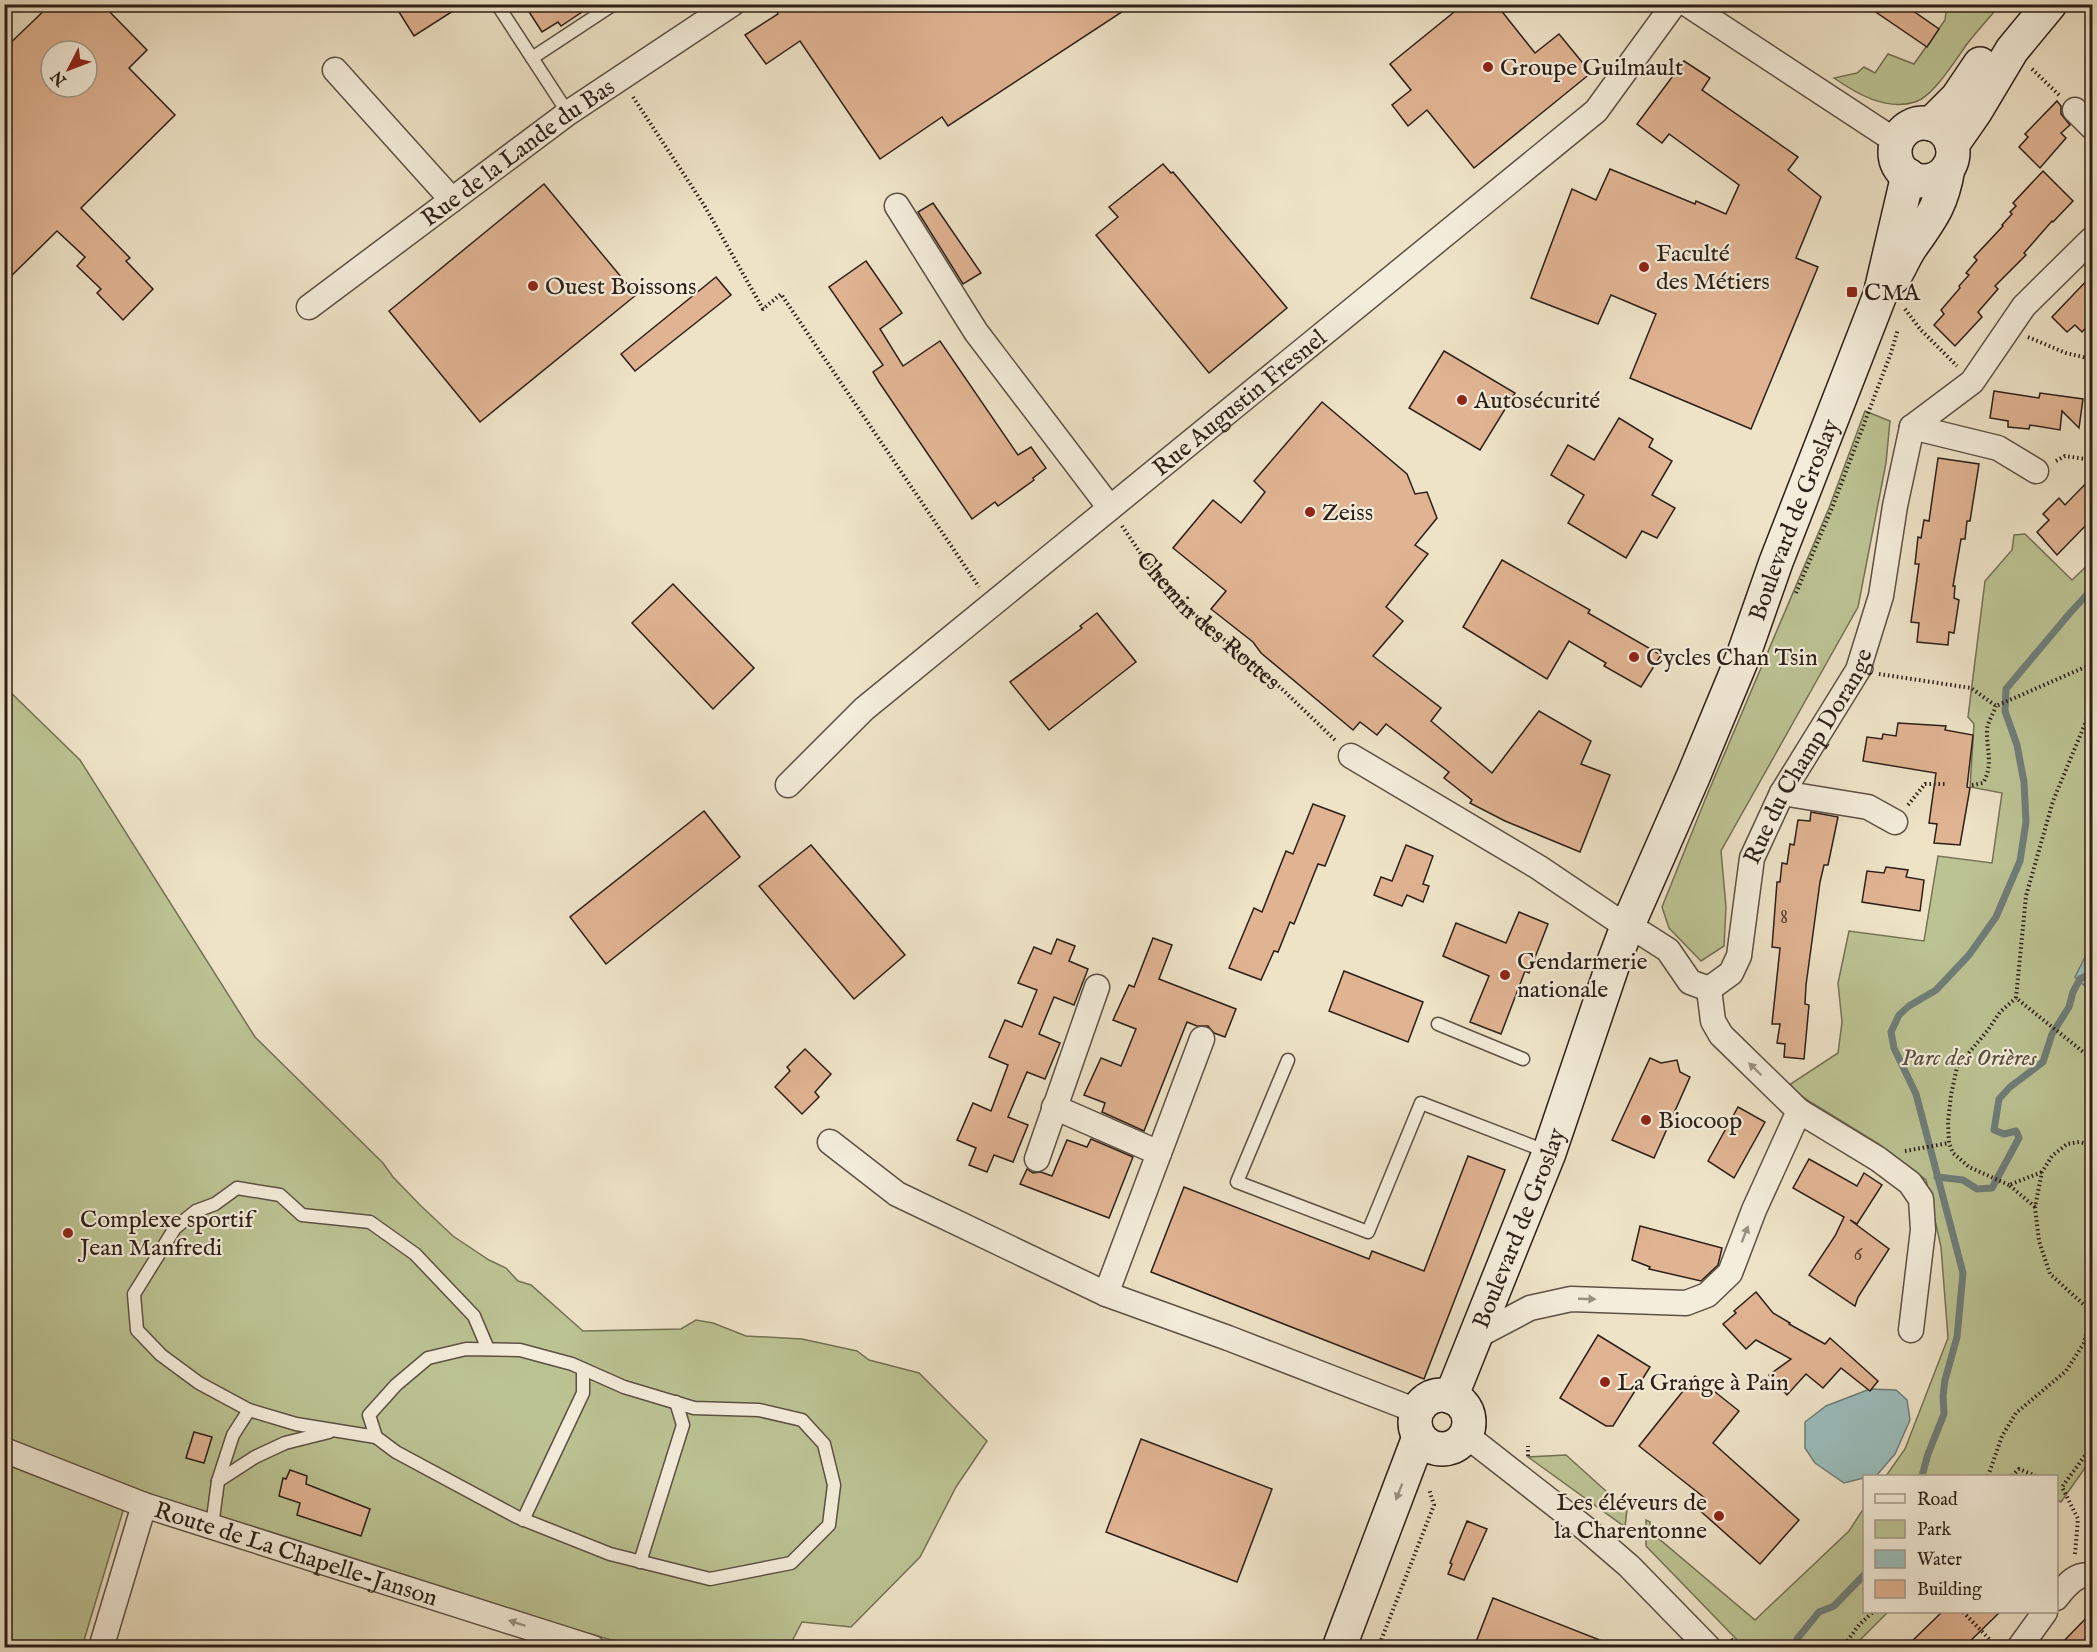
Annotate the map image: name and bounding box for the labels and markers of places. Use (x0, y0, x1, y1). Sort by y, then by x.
place label: Groupe Guilmault (1500, 53, 1683, 84)
marker: Groupe Guilmault (1481, 60, 1495, 74)
place label: Faculté des Métiers (1656, 239, 1770, 298)
marker: Faculté des Métiers (1637, 260, 1651, 274)
place label: Ouest Boissons (545, 272, 696, 303)
place label: CMA (1864, 278, 1921, 309)
marker: Ouest Boissons (526, 279, 540, 293)
marker: CMA (1845, 285, 1859, 299)
place label: Autosécurité (1473, 386, 1600, 417)
marker: Autosécurité (1455, 393, 1469, 407)
place label: Zeiss (1322, 498, 1373, 529)
marker: Zeiss (1303, 505, 1317, 519)
place label: Cycles Chan Tsin (1646, 643, 1818, 674)
marker: Cycles Chan Tsin (1627, 650, 1641, 664)
place label: Gendarmerie nationale (1517, 947, 1647, 1006)
marker: Gendarmerie nationale (1498, 968, 1512, 982)
place label: Biocoop (1658, 1106, 1742, 1137)
marker: Biocoop (1639, 1113, 1653, 1127)
place label: Complexe sportif Jean Manfredi (77, 1205, 258, 1264)
marker: Complexe sportif Jean Manfredi (61, 1226, 75, 1240)
place label: La Grange à Pain (1617, 1368, 1789, 1399)
marker: La Grange à Pain (1598, 1375, 1612, 1389)
place label: Les éléveurs de la Charentonne (1554, 1488, 1707, 1547)
marker: Les éléveurs de la Charentonne (1712, 1509, 1726, 1523)

